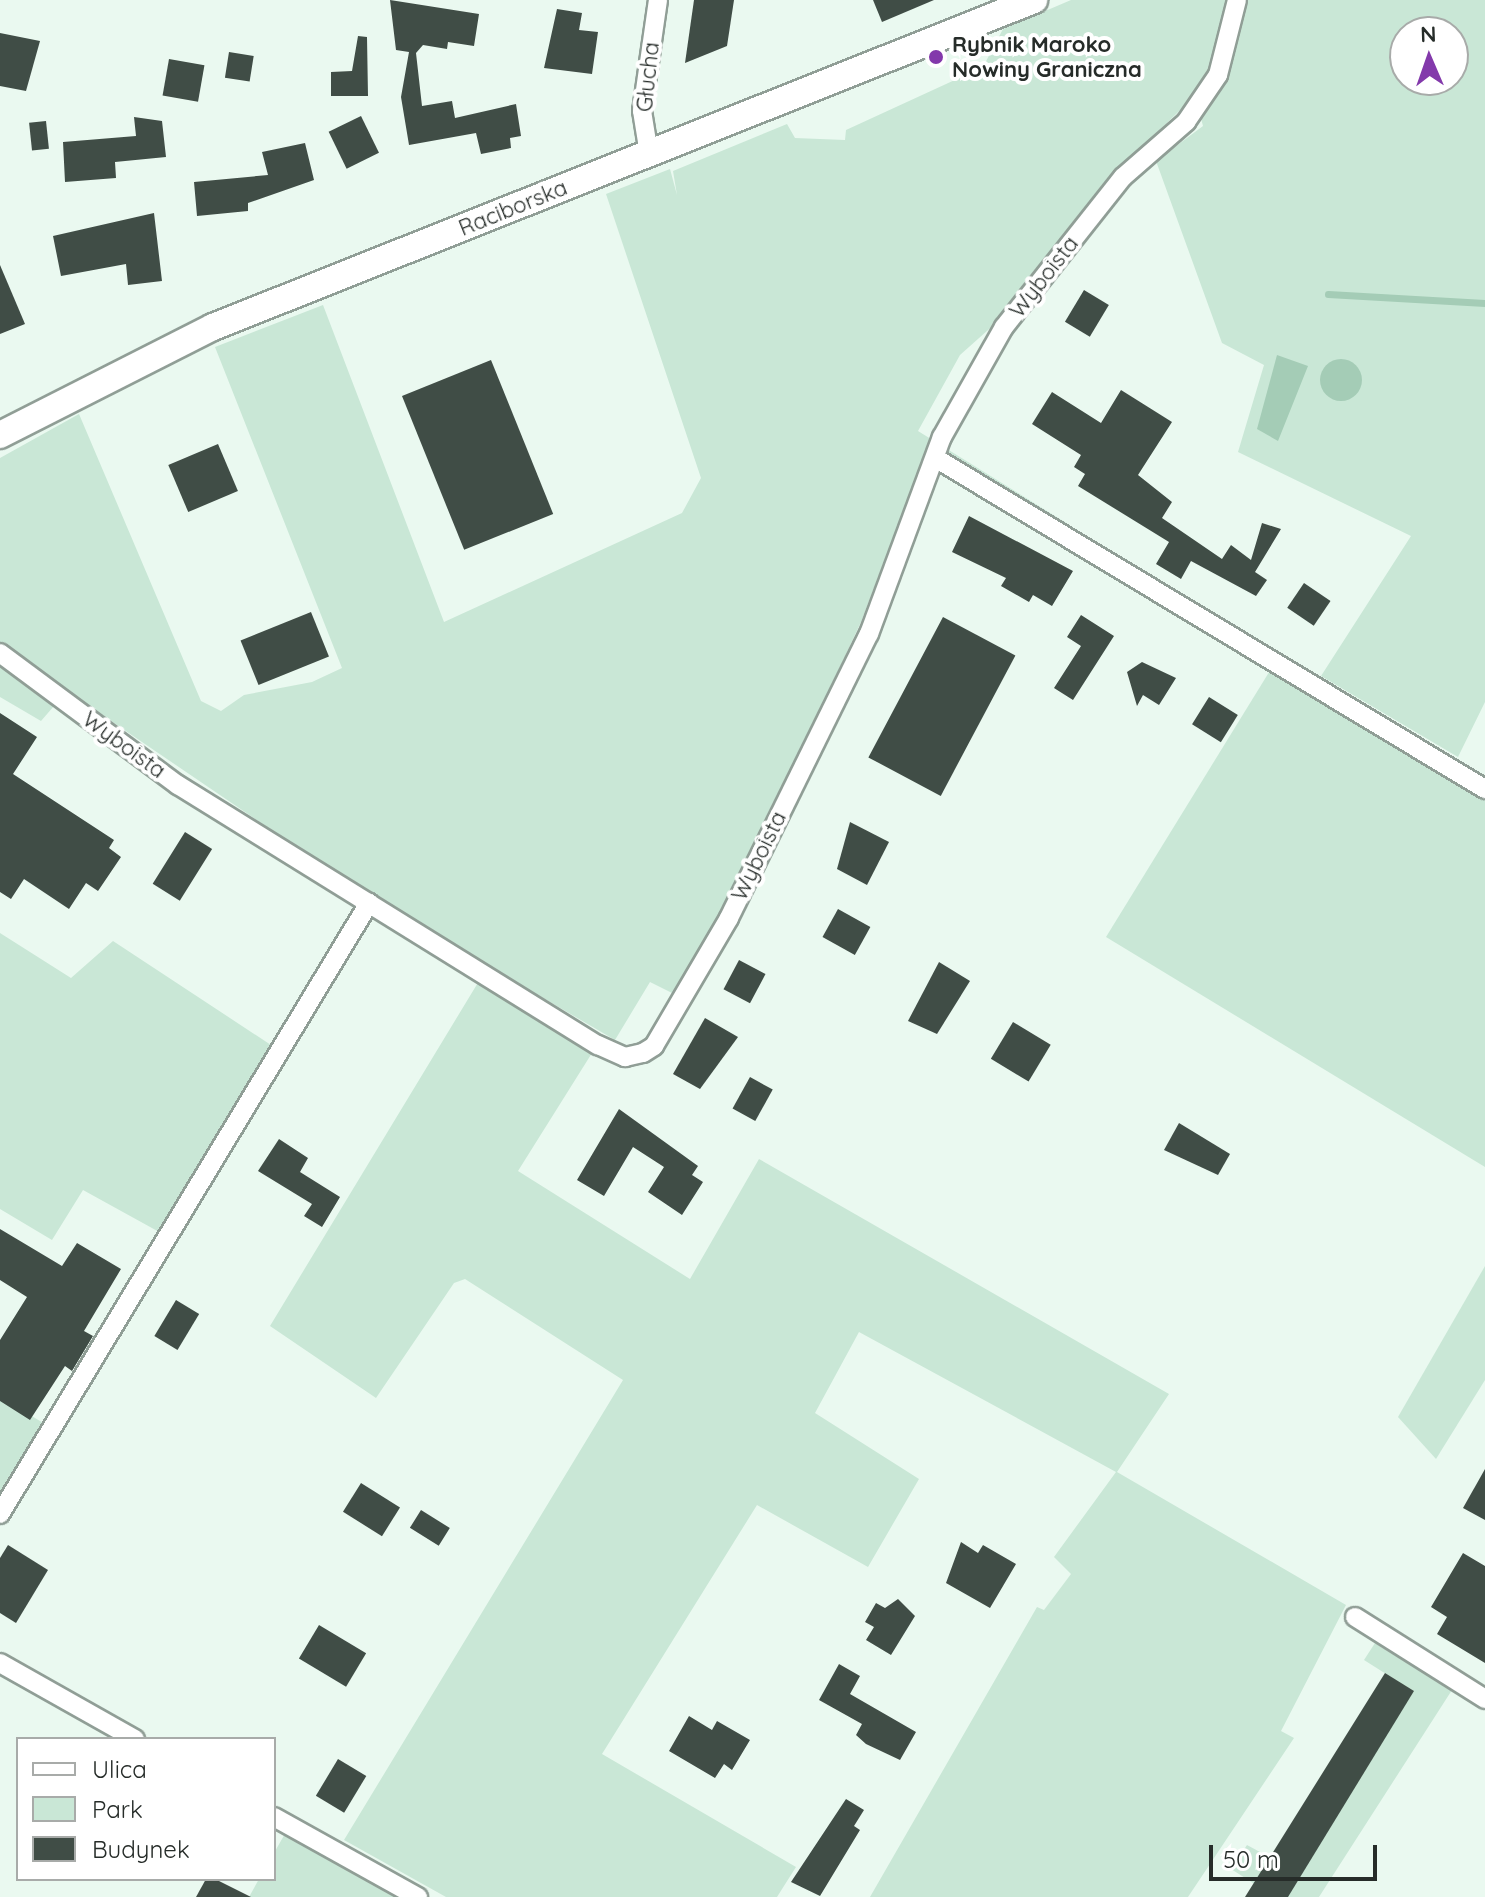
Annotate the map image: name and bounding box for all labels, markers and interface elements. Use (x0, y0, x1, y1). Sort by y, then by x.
north arrow (1389, 16, 1469, 96)
text: N (1420, 20, 1437, 48)
place label: Rybnik Maroko Nowiny Graniczna (952, 31, 1142, 82)
street label: Głucha (631, 41, 665, 113)
marker: Rybnik Maroko Nowiny Graniczna (927, 48, 945, 66)
street label: Raciborska (455, 174, 571, 242)
street label: Wyboista (1004, 231, 1084, 323)
street label: Wyboista (77, 706, 171, 784)
street label: Wyboista (726, 807, 792, 905)
legend (16, 1737, 276, 1881)
text: Ulica (92, 1754, 147, 1784)
text: Park (92, 1794, 143, 1824)
scale bar (1213, 1829, 1381, 1879)
text: Budynek (92, 1834, 190, 1864)
text: 50 m (1223, 1844, 1279, 1874)

